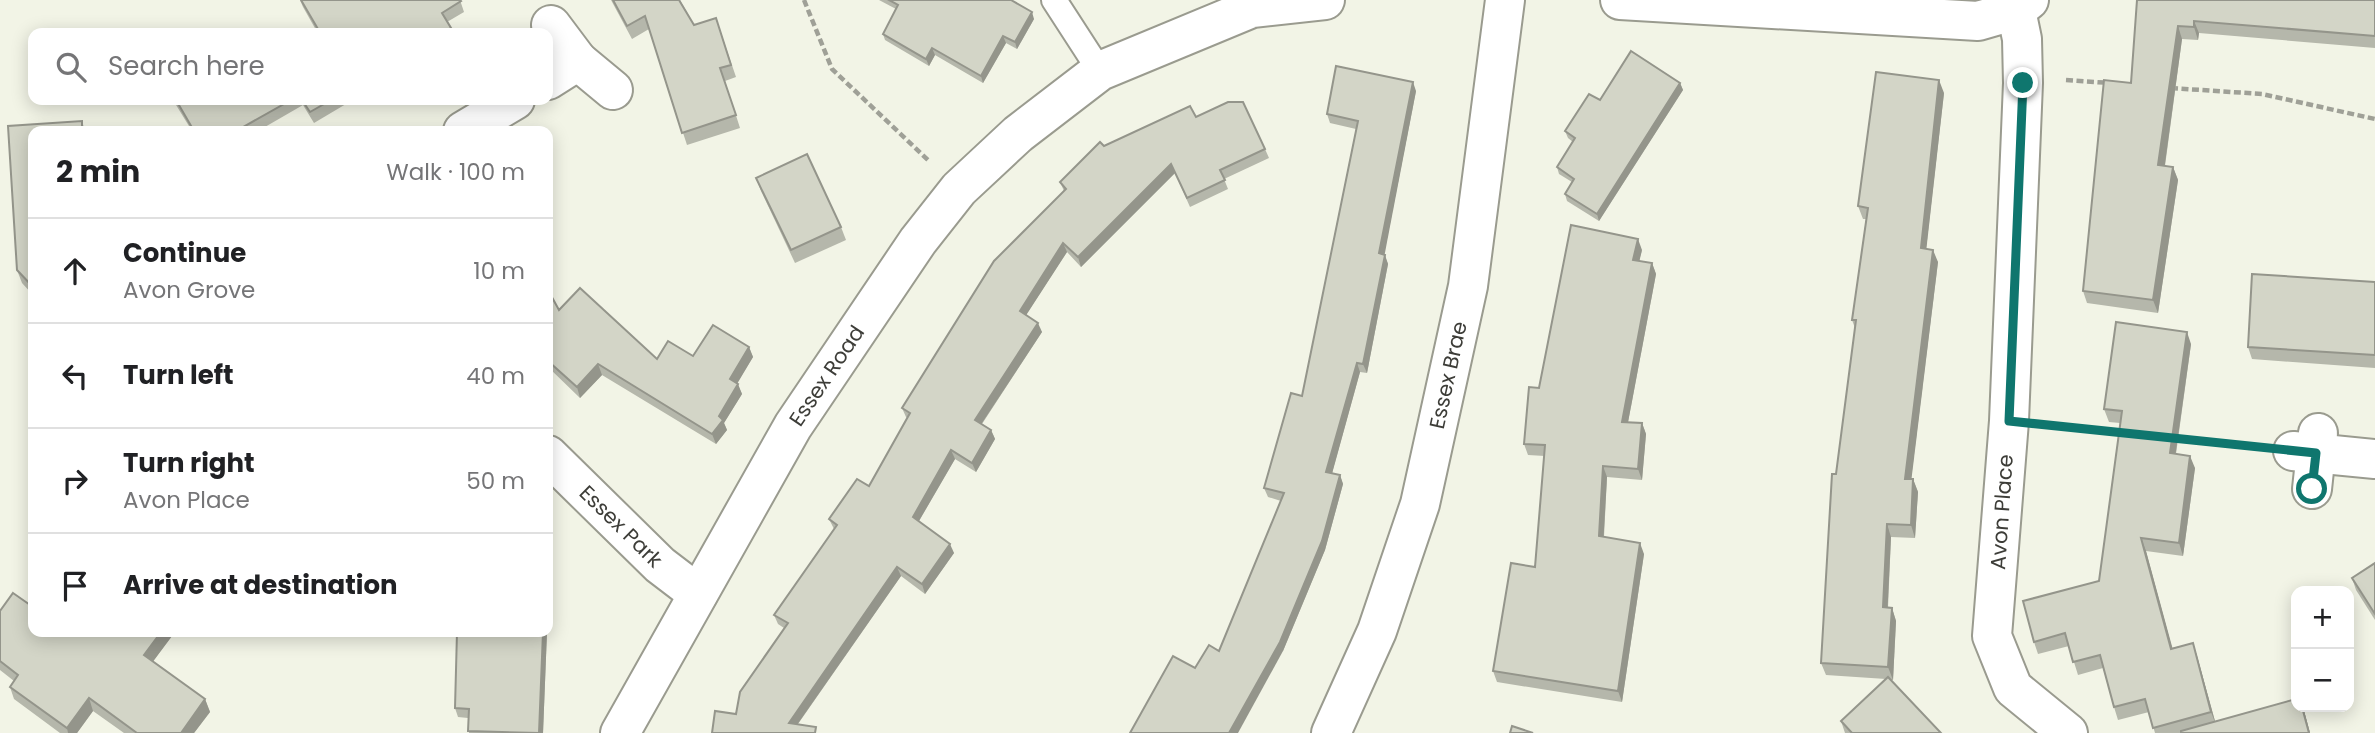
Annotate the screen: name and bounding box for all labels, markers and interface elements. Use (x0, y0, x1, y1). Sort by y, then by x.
search box (28, 28, 553, 105)
icon: search (52, 48, 90, 86)
text: Search here (108, 48, 265, 84)
route end (2007, 67, 2038, 98)
text: 2 min (56, 150, 140, 193)
text: Walk · 100 m (386, 156, 525, 188)
text: Continue (123, 235, 246, 271)
icon: ahead (56, 252, 94, 290)
text: 10 m (473, 255, 525, 287)
text: Avon Grove (123, 274, 255, 306)
street label: Essex Brae (1422, 318, 1474, 431)
street label: Essex Road (782, 319, 871, 432)
icon: left (56, 357, 94, 395)
text: Turn left (123, 357, 234, 393)
text: 40 m (466, 360, 525, 392)
text: Turn right (123, 445, 255, 481)
street label: Avon Place (1983, 453, 2020, 571)
icon: right (56, 462, 94, 500)
text: 50 m (466, 465, 525, 497)
route start (2296, 473, 2327, 504)
street label: Essex Park (573, 478, 669, 574)
text: Avon Place (123, 484, 250, 516)
icon: arrive (56, 567, 94, 605)
text: Arrive at destination (123, 567, 398, 603)
map controls (2291, 586, 2354, 712)
button: + (2291, 586, 2354, 649)
button: − (2291, 649, 2354, 712)

